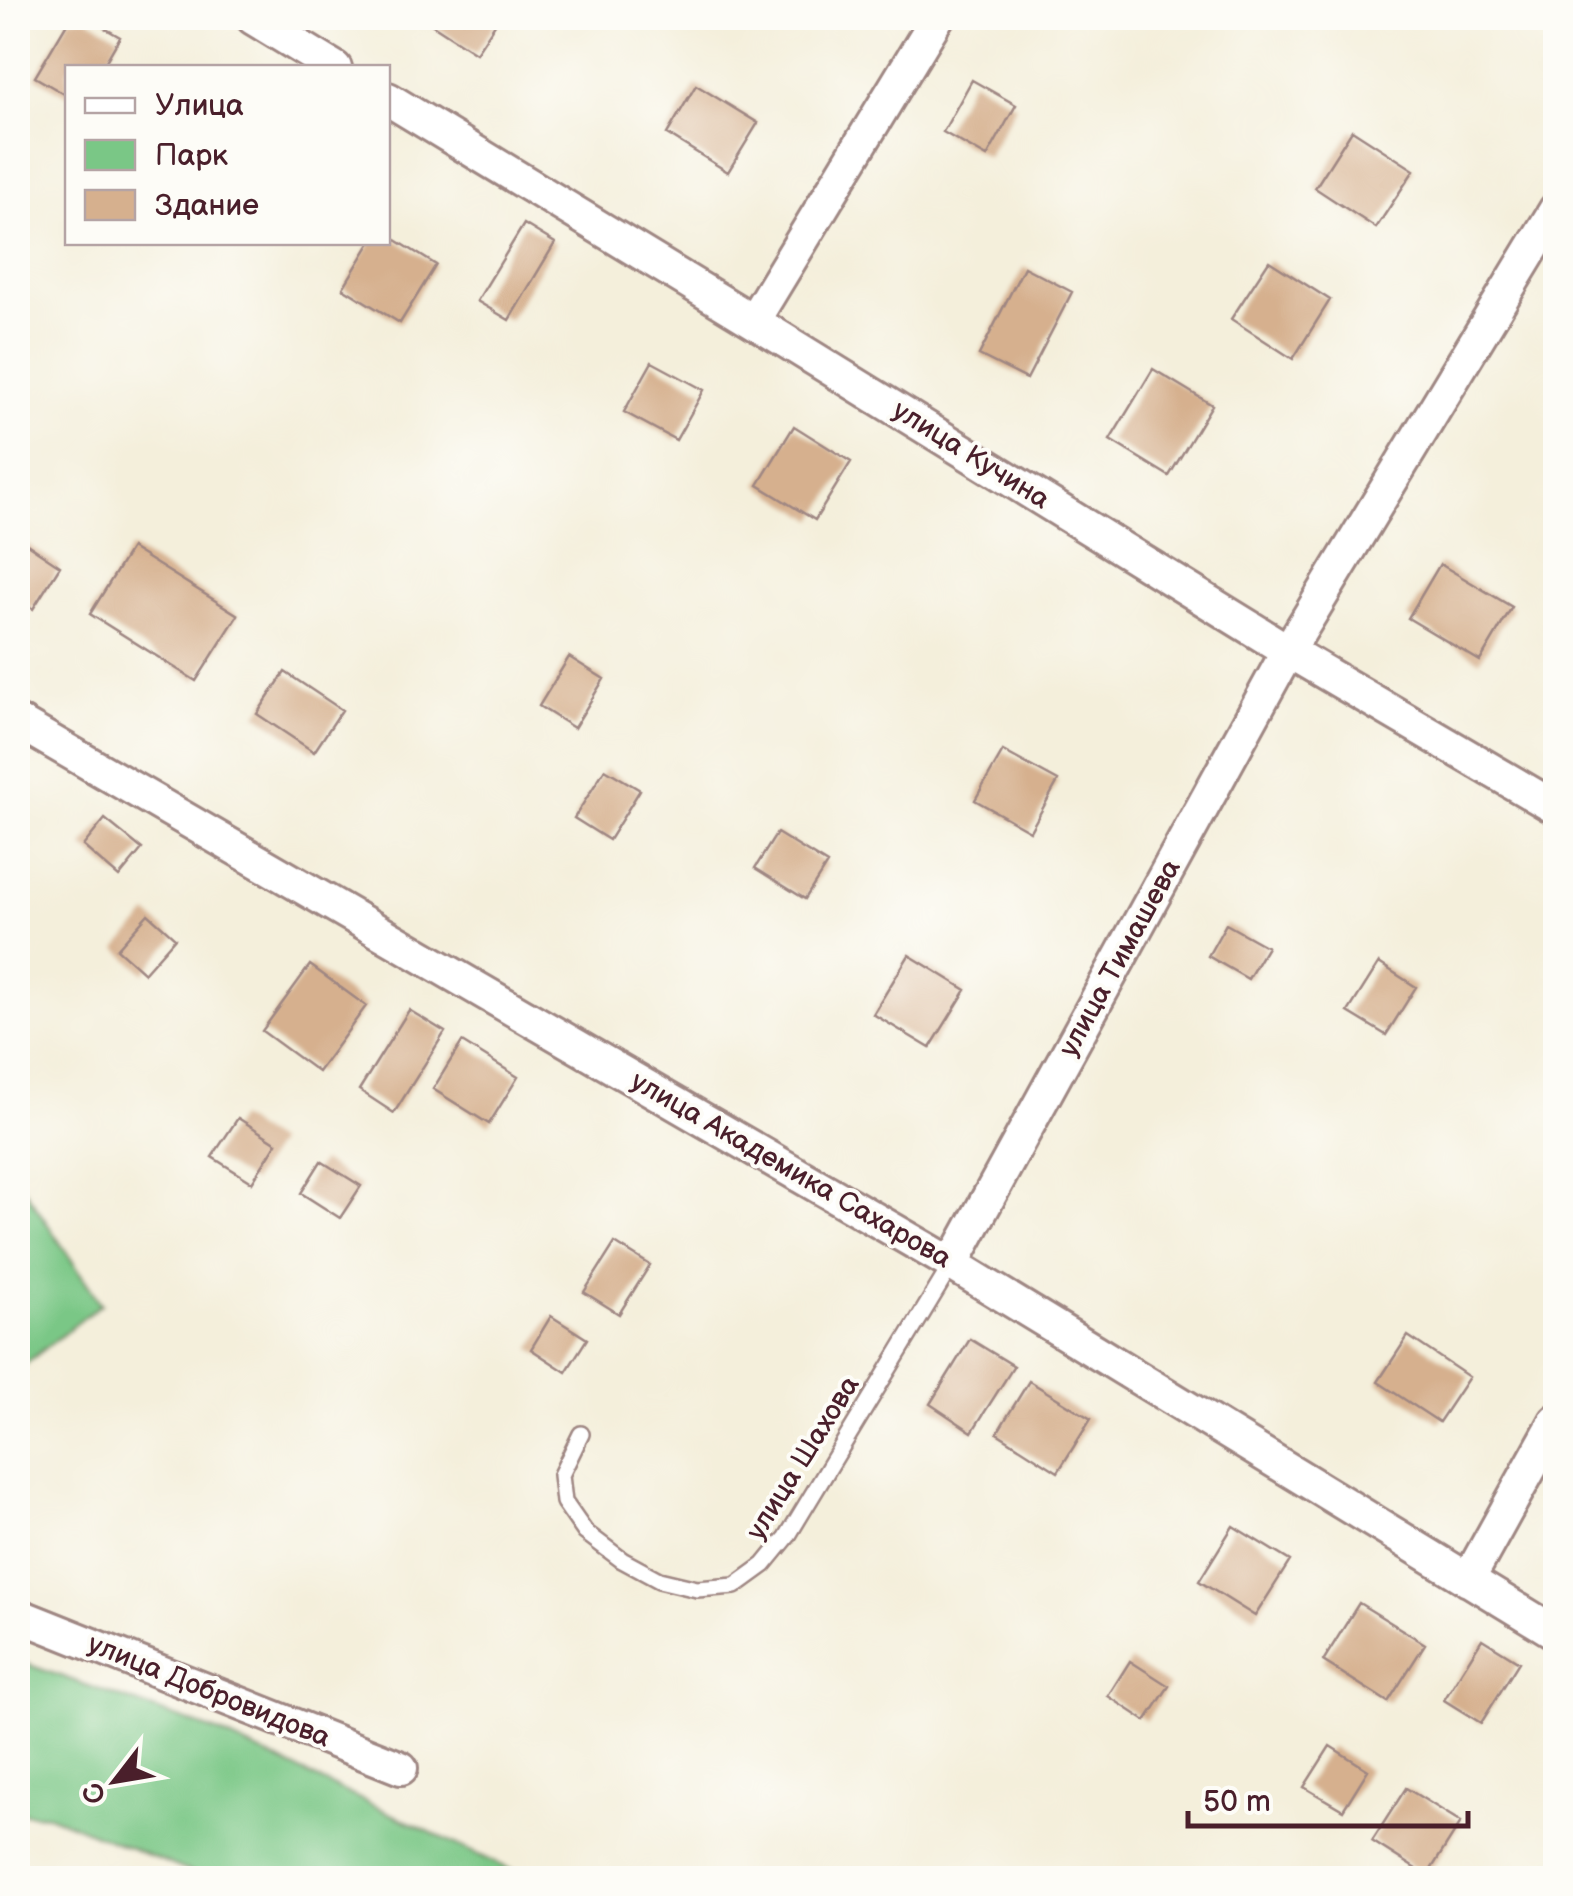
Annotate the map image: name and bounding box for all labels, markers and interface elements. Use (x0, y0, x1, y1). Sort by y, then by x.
legend (65, 65, 390, 245)
text: Улица (155, 88, 244, 124)
text: Парк (155, 138, 228, 174)
text: Здание (155, 188, 259, 224)
street label: улица Кучина (887, 394, 1056, 517)
street label: улица Тимашева (1052, 853, 1188, 1062)
street label: улица Академика Сахарова (625, 1065, 957, 1276)
street label: улица Шахова (739, 1370, 867, 1546)
street label: улица Добровидова (83, 1627, 335, 1755)
north arrow (65, 1731, 165, 1831)
scale bar (1188, 1766, 1468, 1828)
text: С (75, 1776, 114, 1810)
text: 50 m (1203, 1784, 1271, 1820)

